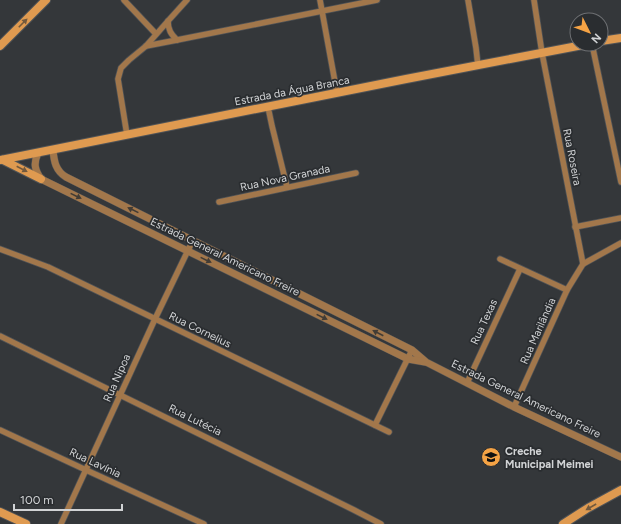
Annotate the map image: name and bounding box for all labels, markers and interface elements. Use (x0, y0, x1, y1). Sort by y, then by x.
north arrow (569, 12, 609, 52)
one-way arrow (18, 18, 28, 28)
text: N (588, 31, 604, 46)
street label: Estrada da Água Branca (233, 73, 351, 109)
street label: Rua Roseira (560, 127, 584, 187)
street label: Rua Nova Granada (239, 162, 331, 194)
one-way arrow (16, 166, 28, 172)
one-way arrow (71, 193, 82, 199)
one-way arrow (128, 207, 139, 213)
street label: Estrada General Americano Freire (148, 215, 302, 299)
one-way arrow (200, 257, 211, 263)
street label: Rua Marilândia (518, 296, 558, 366)
street label: Rua Texas (468, 297, 500, 347)
street label: Rua Cornelius (167, 309, 233, 351)
one-way arrow (316, 314, 328, 320)
one-way arrow (372, 330, 383, 336)
street label: Rua Nipoa (101, 352, 133, 404)
street label: Estrada General Americano Freire (449, 357, 603, 441)
street label: Rua Lutécia (166, 402, 224, 438)
street label: Rua Lavínia (67, 445, 123, 481)
place label: Creche Municipal Meimei (505, 445, 594, 471)
school or university icon: Creche Municipal Meimei (480, 446, 502, 468)
scale bar (14, 486, 122, 512)
text: 100 m (20, 493, 54, 507)
one-way arrow (585, 503, 597, 510)

